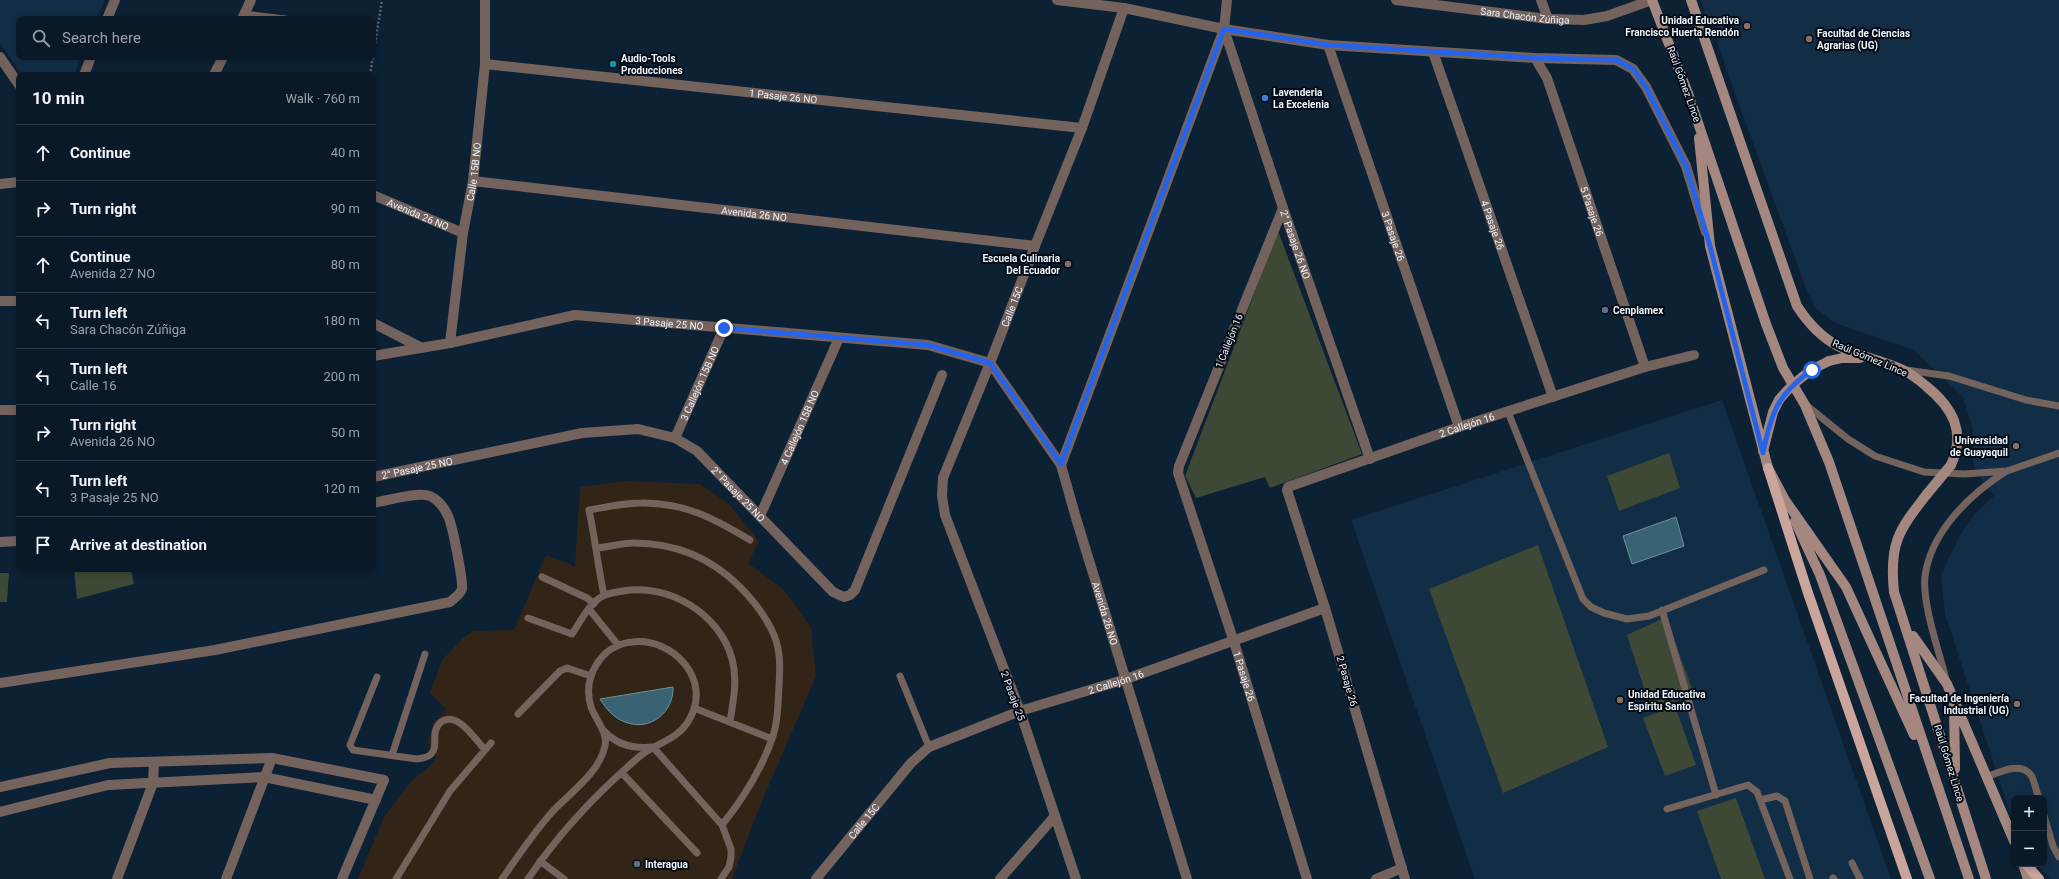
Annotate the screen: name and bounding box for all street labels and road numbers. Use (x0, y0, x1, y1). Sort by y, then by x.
street label: Sara Chacón Zúñiga (1480, 5, 1570, 25)
street label: Raúl Gómez Lince (1665, 45, 1703, 123)
street label: 1 Pasaje 26 NO (749, 87, 818, 105)
street label: Calle 15B NO (464, 142, 482, 202)
street label: 5 Pasaje 26 (1579, 185, 1606, 238)
street label: Avenida 26 NO (386, 196, 451, 232)
street label: 4 Pasaje 26 (1479, 199, 1507, 252)
street label: Avenida 26 NO (721, 204, 787, 223)
street label: 2° Pasaje 26 NO (1279, 209, 1313, 280)
street label: 3 Pasaje 26 (1380, 210, 1407, 263)
street label: Calle 15C (999, 284, 1025, 328)
street label: 1 Callejón 16 (1213, 312, 1245, 370)
street label: 3 Pasaje 25 NO (635, 315, 704, 331)
street label: Raúl Gómez Lince (1831, 337, 1909, 379)
street label: 3 Callejón 15B NO (678, 344, 721, 422)
street label: 4 Callejón 15B NO (778, 388, 821, 466)
street label: 2 Callejón 16 (1438, 410, 1496, 439)
street label: 2° Pasaje 25 NO (381, 455, 454, 481)
street label: 2° Pasaje 25 NO (709, 464, 767, 524)
street label: Avenida 26 NO (1090, 580, 1120, 646)
street label: 1 Pasaje 26 (1232, 650, 1258, 703)
street label: 2 Pasaje 26 (1335, 655, 1360, 708)
street label: 2 Callejón 16 (1087, 668, 1145, 696)
street label: 2 Pasaje 25 (999, 670, 1027, 723)
street label: Raúl Gómez Lince (1932, 723, 1966, 803)
street label: Calle 15C (846, 801, 882, 841)

